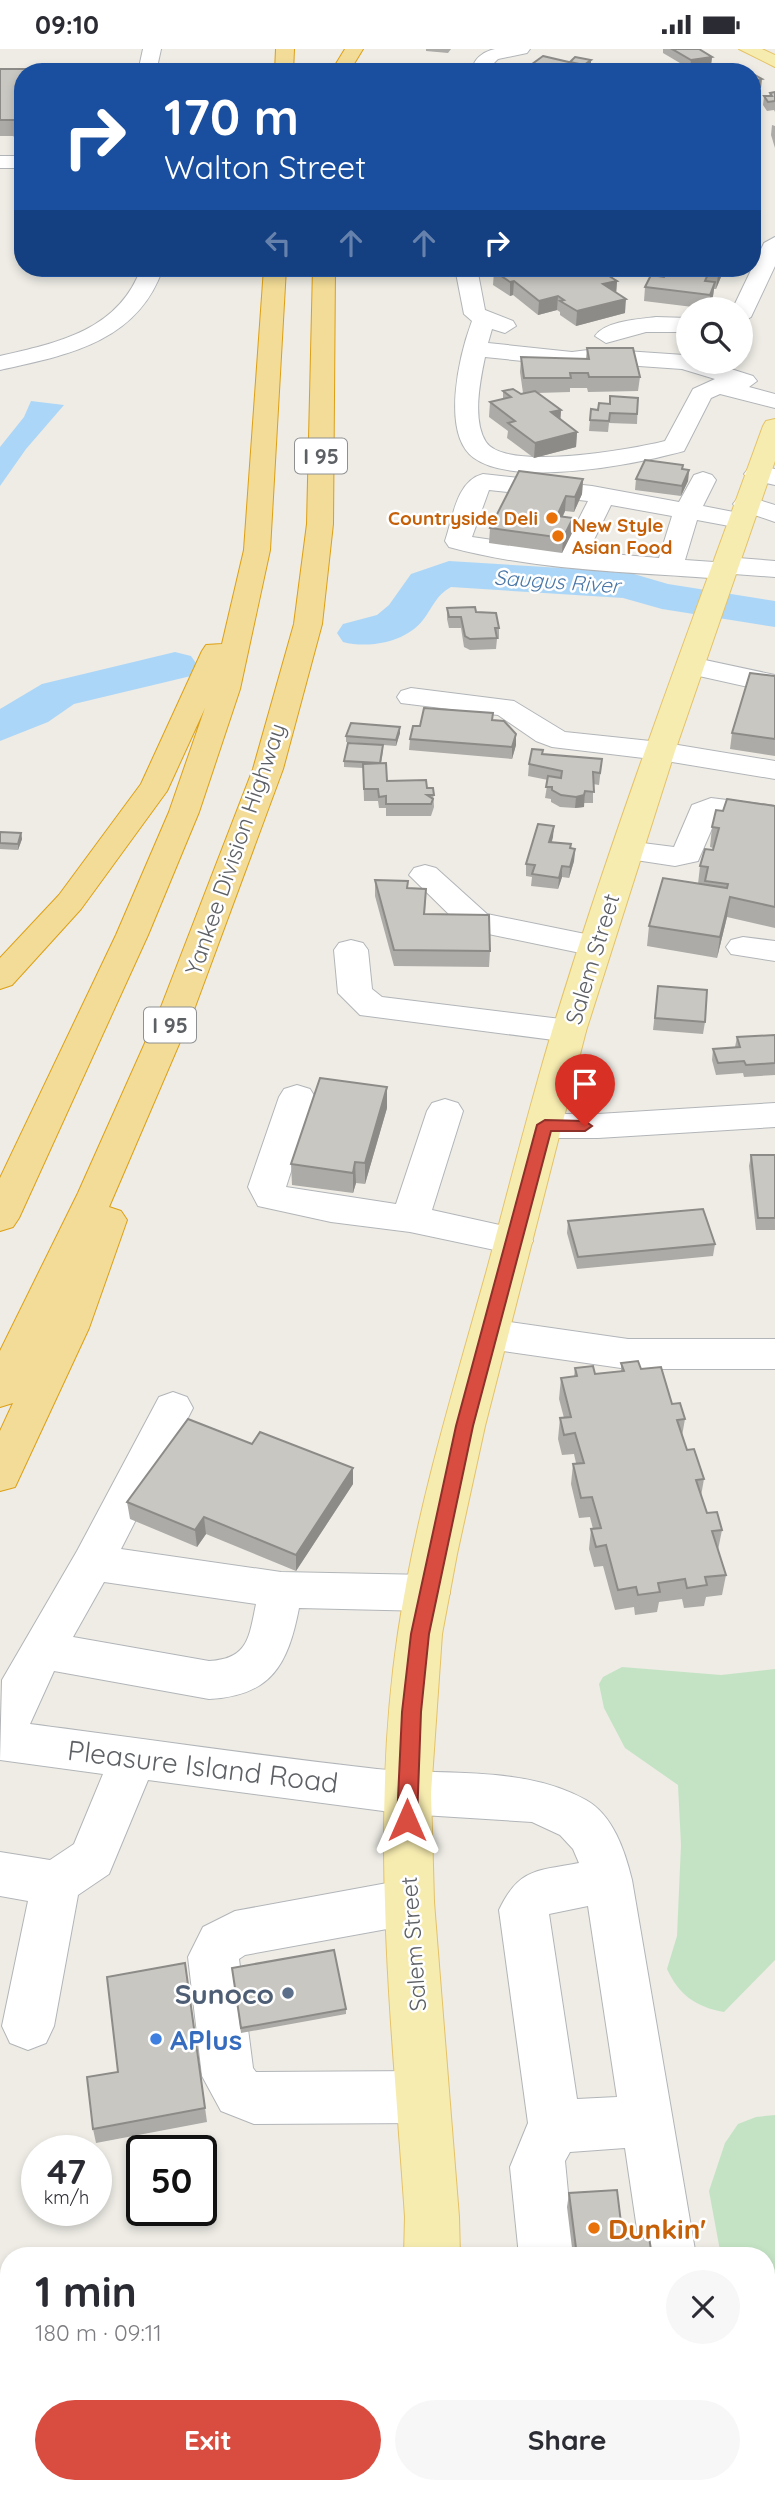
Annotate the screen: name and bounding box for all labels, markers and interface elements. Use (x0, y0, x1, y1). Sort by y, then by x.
text: 09:10 (35, 8, 99, 41)
text: 170 m (164, 86, 299, 147)
icon: right (49, 91, 140, 182)
text: Walton Street (164, 147, 366, 187)
icon: left (259, 224, 297, 262)
icon: ahead (332, 224, 370, 262)
icon: ahead (405, 224, 443, 262)
icon: right (478, 224, 516, 262)
map controls (676, 297, 753, 374)
button: search (676, 297, 753, 374)
road number: I 95 (295, 439, 347, 473)
place label: Countryside Deli (388, 506, 538, 530)
marker: Countryside Deli (544, 510, 560, 526)
place label: New Style Asian Food (572, 513, 672, 559)
marker: New Style Asian Food (550, 528, 566, 544)
water label: Saugus River (493, 564, 624, 599)
street label: Yankee Division Highway (178, 719, 292, 979)
street label: Salem Street (558, 890, 626, 1028)
road number: I 95 (144, 1007, 196, 1042)
pin (555, 1054, 615, 1126)
icon: arrive (566, 1065, 604, 1103)
street label: Pleasure Island Road (66, 1732, 340, 1800)
position arrow (370, 1783, 444, 1857)
street label: Salem Street (394, 1875, 432, 2012)
place label: Sunoco (175, 1976, 274, 2011)
marker: Sunoco (280, 1985, 296, 2001)
place label: APlus (170, 2022, 242, 2057)
marker: APlus (148, 2031, 164, 2047)
speed limit sign: 50 (126, 2135, 217, 2226)
text: 47 (47, 2149, 86, 2193)
text: km/h (44, 2186, 89, 2209)
place label: Dunkin' (608, 2211, 706, 2246)
marker: Dunkin' (586, 2220, 602, 2236)
text: 1 min (35, 2265, 137, 2318)
button: close (666, 2270, 740, 2344)
text: 180 m · 09:11 (35, 2318, 162, 2347)
button: Exit (35, 2400, 381, 2480)
button: Share (395, 2400, 740, 2480)

